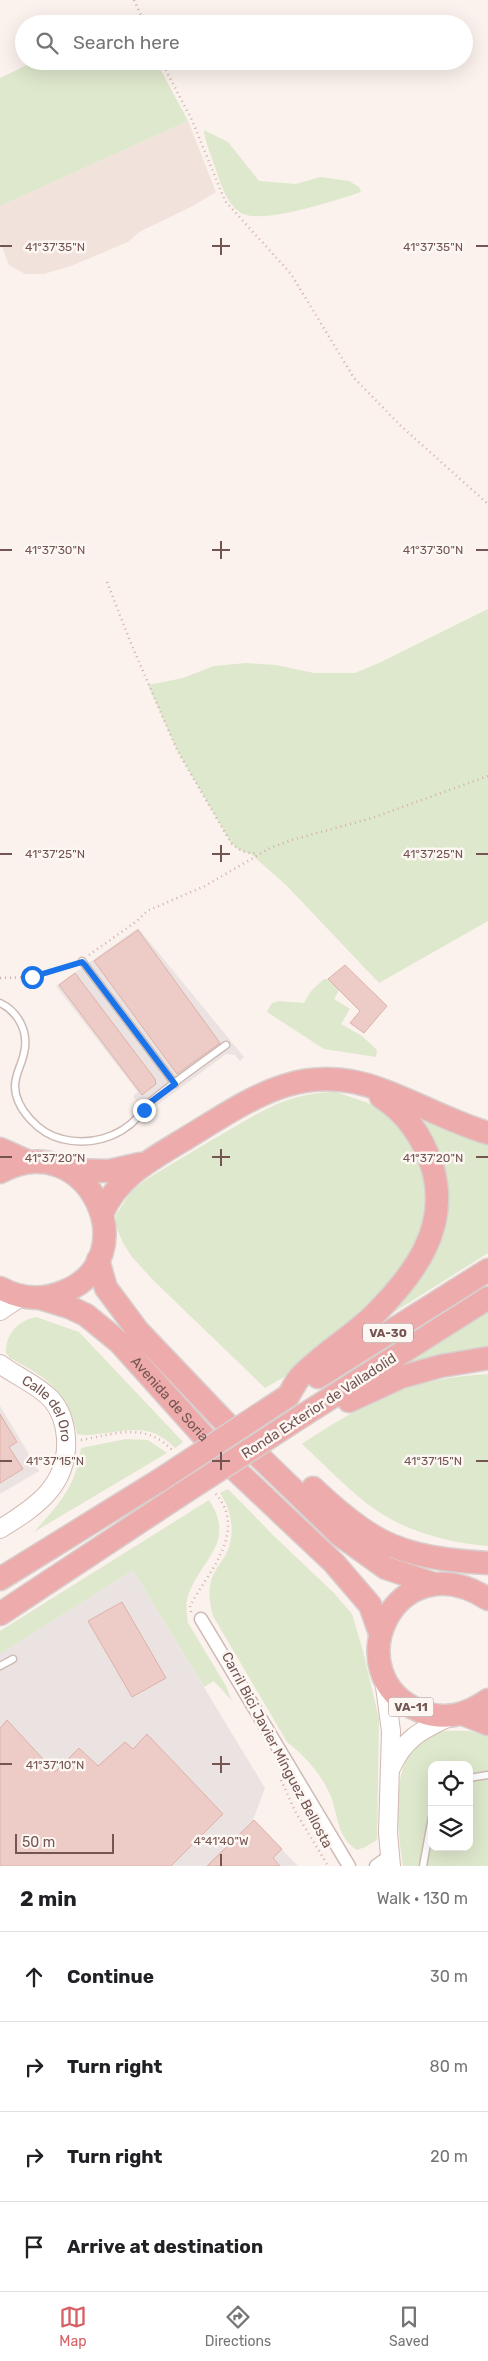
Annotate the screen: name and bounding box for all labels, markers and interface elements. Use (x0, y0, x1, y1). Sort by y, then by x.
search box (15, 15, 473, 70)
icon: search (33, 29, 61, 57)
text: Search here (73, 31, 180, 54)
text: 41°37'35"N (25, 240, 85, 254)
text: 41°37'35"N (403, 240, 463, 254)
text: 41°37'30"N (25, 543, 85, 557)
text: 41°37'30"N (403, 543, 463, 557)
text: 41°37'25"N (25, 847, 85, 861)
text: 41°37'25"N (403, 847, 463, 861)
route start (21, 966, 44, 989)
route end (133, 1099, 156, 1122)
text: 41°37'20"N (25, 1151, 85, 1165)
text: 41°37'20"N (403, 1151, 463, 1165)
road number: VA-30 (363, 1324, 413, 1342)
street label: Ronda Exterior de Valladolid (238, 1350, 400, 1462)
street label: Avenida de Soria (127, 1353, 213, 1445)
street label: Calle del Oro (19, 1371, 75, 1443)
text: 41°37'15"N (26, 1454, 84, 1468)
text: 41°37'15"N (404, 1454, 462, 1468)
street label: Carril Bici Javier Mínguez Bellosta (218, 1649, 336, 1851)
road number: VA-11 (388, 1698, 434, 1716)
text: 41°37'10"N (26, 1758, 84, 1772)
map controls (428, 1761, 473, 1851)
button: locate (428, 1761, 473, 1806)
button: layers (428, 1806, 473, 1851)
scale bar (15, 1831, 114, 1854)
text: 50 m (22, 1834, 55, 1851)
text: 4°41'40"W (193, 1834, 249, 1848)
text: 2 min (20, 1886, 77, 1911)
text: Walk · 130 m (377, 1889, 468, 1908)
icon: ahead (20, 1963, 48, 1991)
text: Continue (67, 1965, 154, 1988)
text: 30 m (430, 1967, 468, 1986)
icon: right (20, 2053, 48, 2081)
text: Turn right (67, 2055, 162, 2078)
text: 80 m (430, 2057, 468, 2076)
icon: right (20, 2143, 48, 2171)
text: Turn right (67, 2145, 162, 2168)
text: 20 m (430, 2147, 468, 2166)
icon: arrive (20, 2233, 48, 2261)
text: Arrive at destination (67, 2235, 263, 2258)
tab: Map (59, 2303, 87, 2350)
tab: Directions (205, 2303, 271, 2350)
tab: Saved (389, 2303, 429, 2350)

